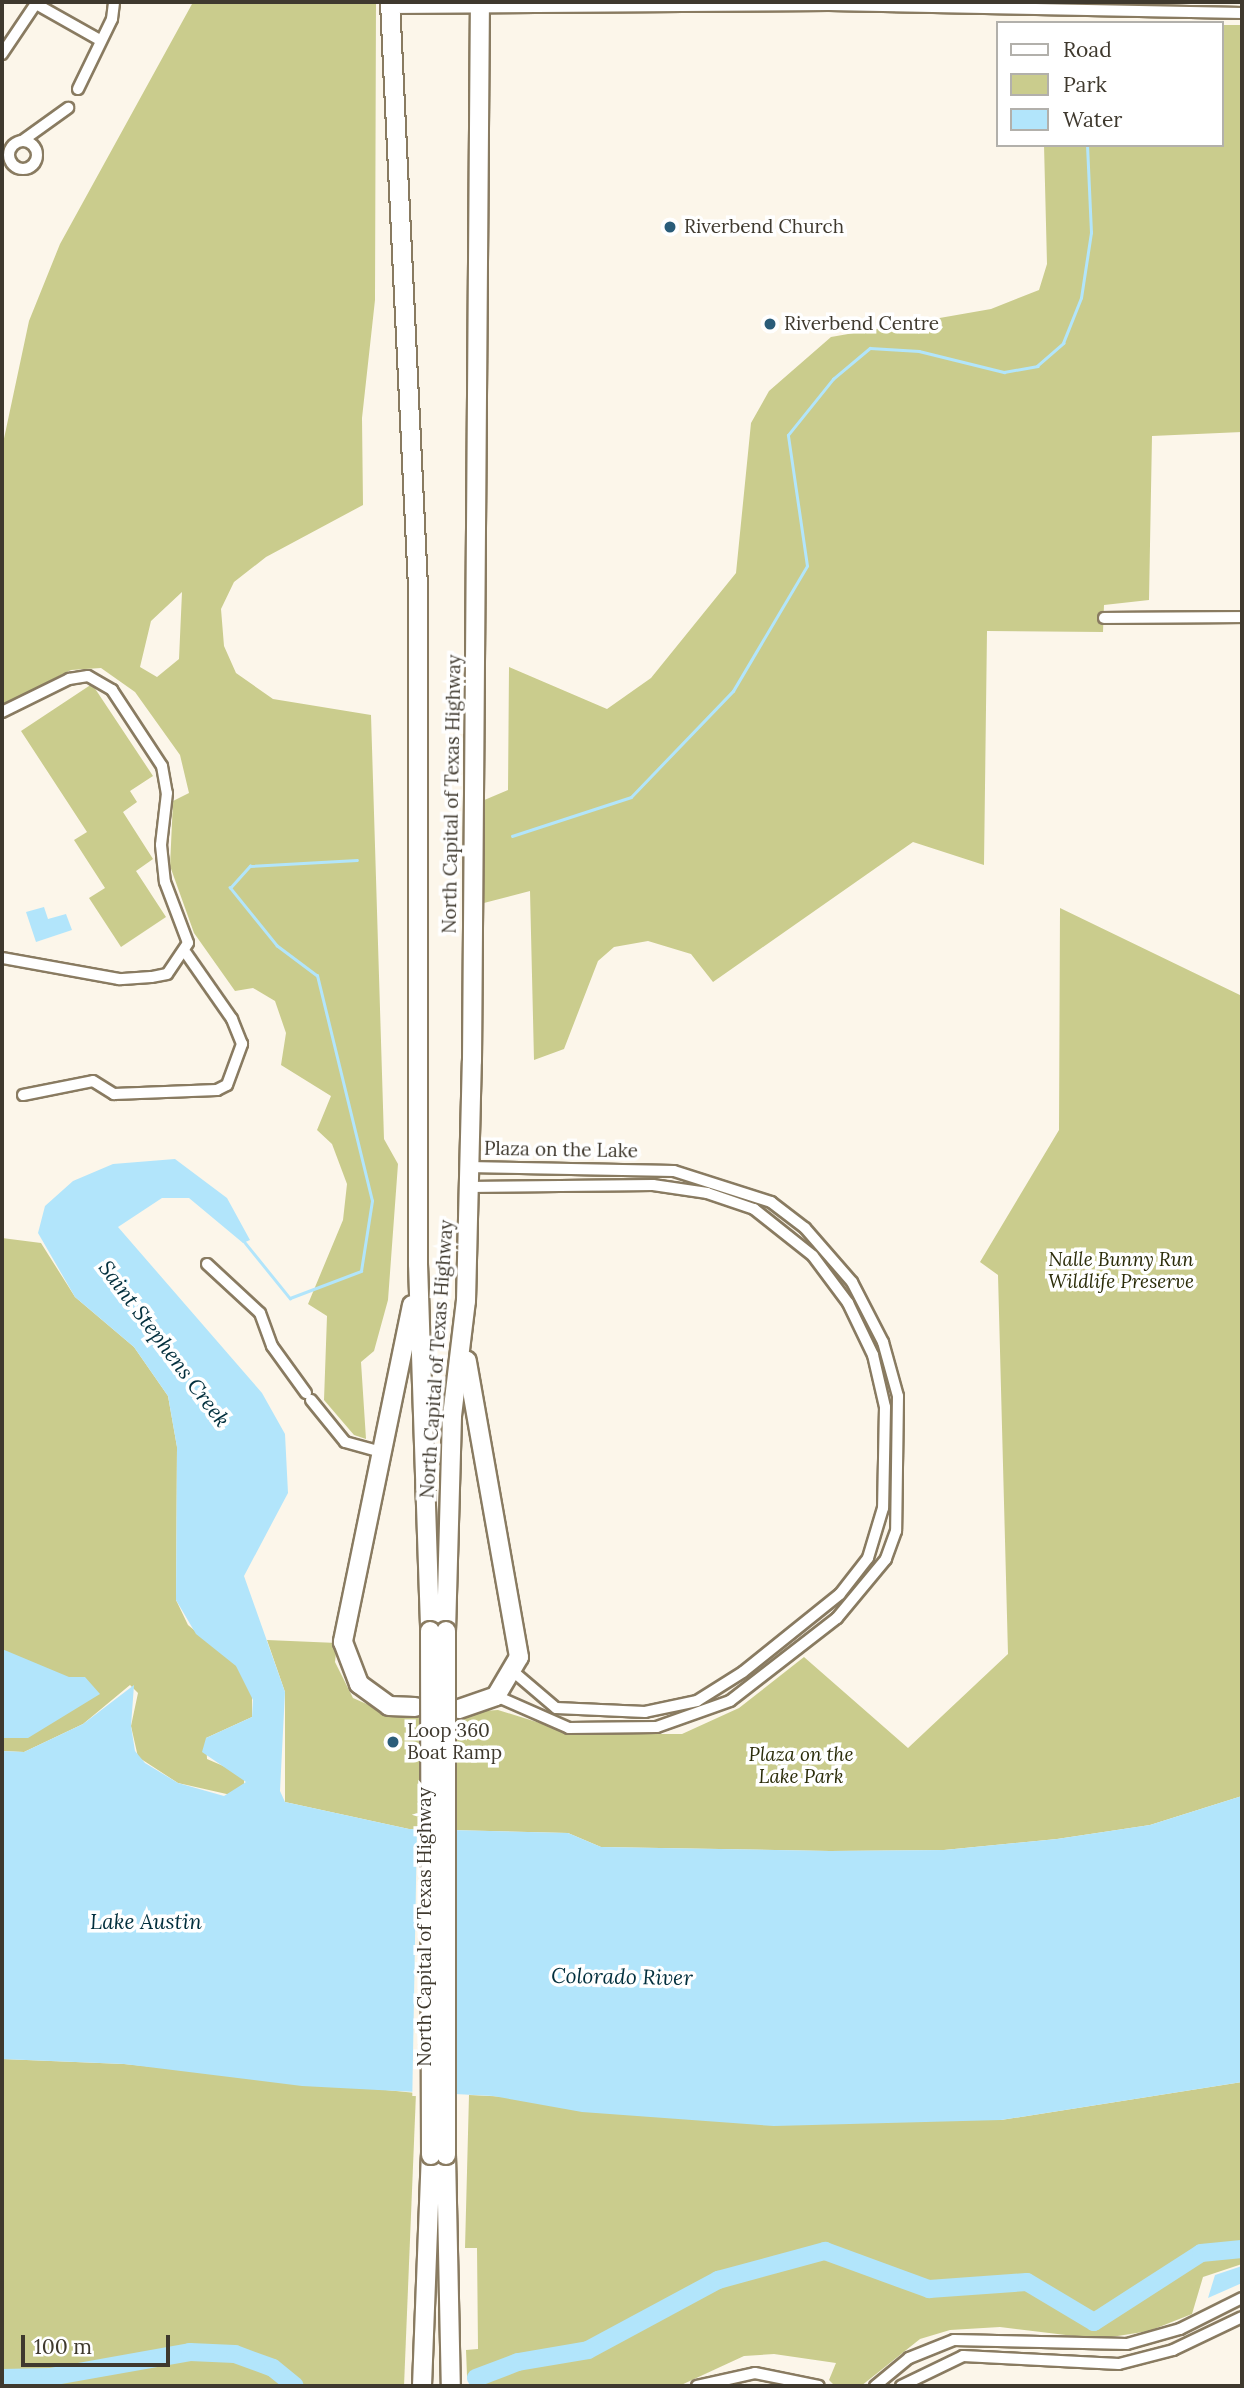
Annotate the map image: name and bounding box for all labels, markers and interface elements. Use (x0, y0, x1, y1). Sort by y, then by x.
legend (996, 21, 1223, 147)
text: Road (1063, 36, 1112, 63)
text: Park (1063, 71, 1107, 98)
text: Water (1063, 106, 1122, 133)
place label: Riverbend Church (684, 216, 844, 238)
marker: Riverbend Church (662, 219, 678, 235)
place label: Riverbend Centre (784, 313, 939, 335)
marker: Riverbend Centre (762, 316, 778, 332)
street label: North Capital of Texas Highway (438, 654, 466, 934)
street label: Plaza on the Lake (484, 1137, 638, 1163)
street label: North Capital of Texas Highway (416, 1219, 458, 1499)
park label: Nalle Bunny Run Wildlife Preserve (1048, 1249, 1194, 1293)
water label: Saint Stephens Creek (93, 1256, 235, 1432)
place label: Loop 360 Boat Ramp (407, 1720, 502, 1764)
marker: Loop 360 Boat Ramp (385, 1734, 401, 1750)
park label: Plaza on the Lake Park (749, 1744, 853, 1788)
street label: North Capital of Texas Highway (414, 1787, 436, 2067)
water label: Lake Austin (90, 1909, 202, 1935)
water label: Colorado River (551, 1963, 693, 1991)
scale bar (24, 2322, 173, 2366)
text: 100 m (34, 2333, 92, 2360)

